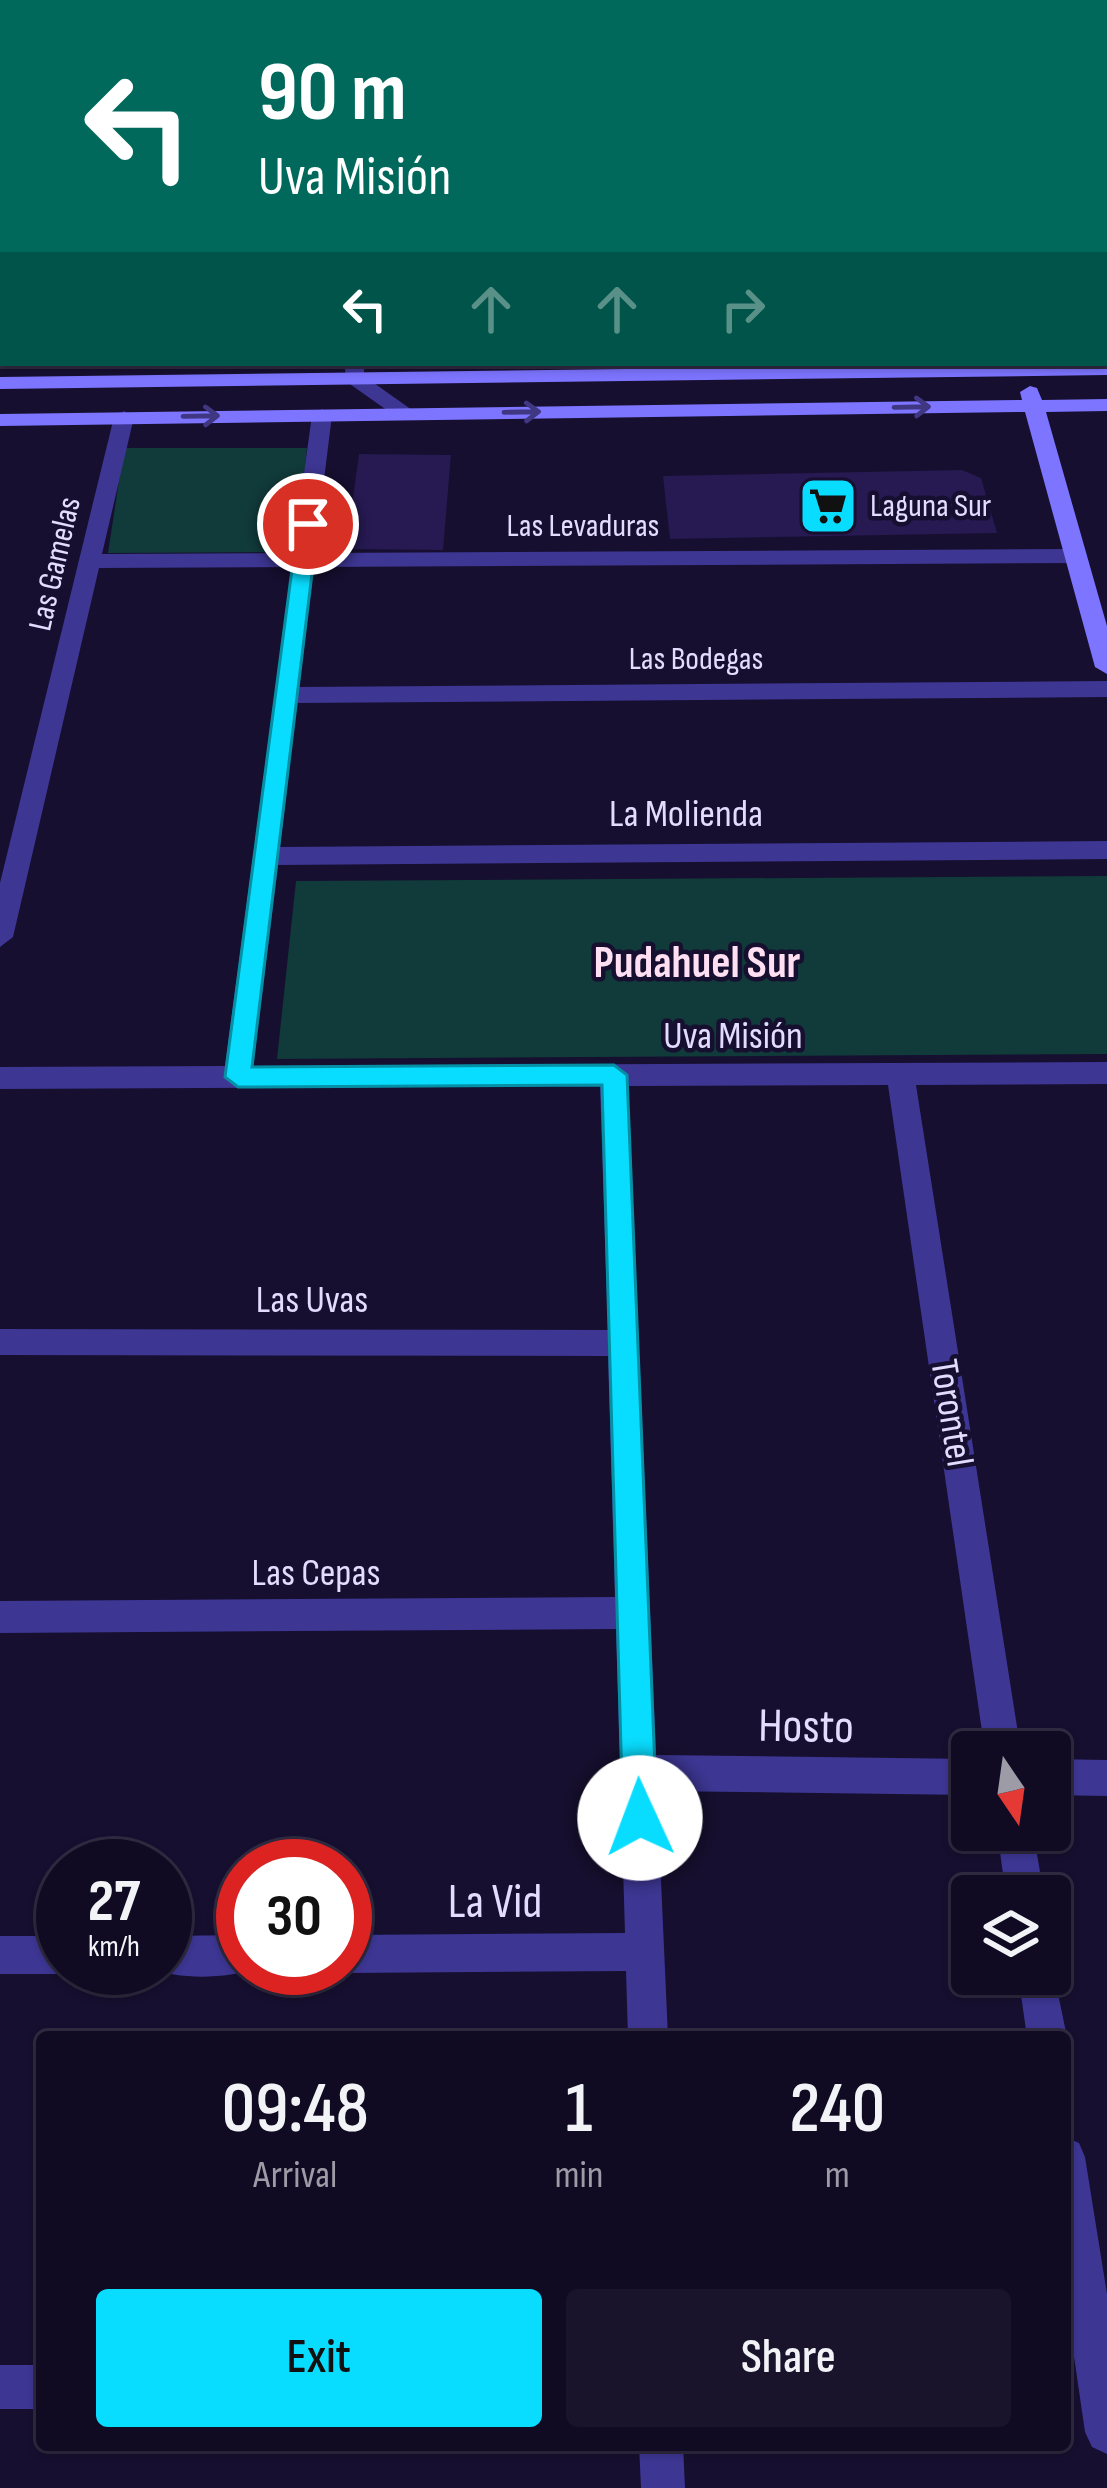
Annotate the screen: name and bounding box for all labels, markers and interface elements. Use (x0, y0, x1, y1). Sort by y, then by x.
text: 90 m (258, 43, 407, 144)
icon: left (60, 48, 216, 204)
text: Uva Misión (258, 145, 451, 210)
icon: left (332, 276, 398, 342)
icon: ahead (458, 276, 524, 342)
icon: ahead (584, 276, 650, 342)
icon: right (710, 276, 776, 342)
one-way arrow (892, 396, 931, 419)
one-way arrow (502, 401, 541, 424)
one-way arrow (181, 405, 220, 428)
pin (257, 473, 359, 575)
supermarket icon: Laguna Sur (797, 475, 859, 537)
place label: Laguna Sur (870, 486, 991, 526)
icon: arrive (275, 491, 341, 557)
street label: Las Gamelas (20, 493, 90, 635)
street label: Las Levaduras (507, 506, 659, 546)
street label: Las Bodegas (629, 639, 763, 679)
street label: La Molienda (609, 791, 763, 838)
district label: Pudahuel Sur (594, 936, 801, 991)
street label: Uva Misión (663, 1013, 803, 1060)
street label: Las Uvas (256, 1277, 368, 1324)
street label: Torontel (919, 1356, 983, 1470)
street label: Las Cepas (251, 1550, 381, 1597)
street label: Hosto (758, 1698, 854, 1756)
north arrow (951, 1731, 1071, 1851)
map controls (951, 1731, 1071, 1995)
position arrow (577, 1755, 703, 1881)
speed limit sign: 30 (216, 1839, 372, 1995)
text: 27 (88, 1866, 140, 1938)
street label: La Vid (448, 1874, 542, 1931)
button: layers (951, 1875, 1071, 1995)
text: km/h (88, 1929, 140, 1965)
text: 09:48 (222, 2066, 369, 2153)
text: 1 (566, 2066, 592, 2153)
text: 240 (789, 2066, 885, 2153)
text: Arrival (253, 2152, 337, 2199)
text: min (554, 2152, 603, 2199)
text: m (825, 2152, 850, 2199)
button: Exit (96, 2289, 542, 2427)
button: Share (566, 2289, 1011, 2427)

